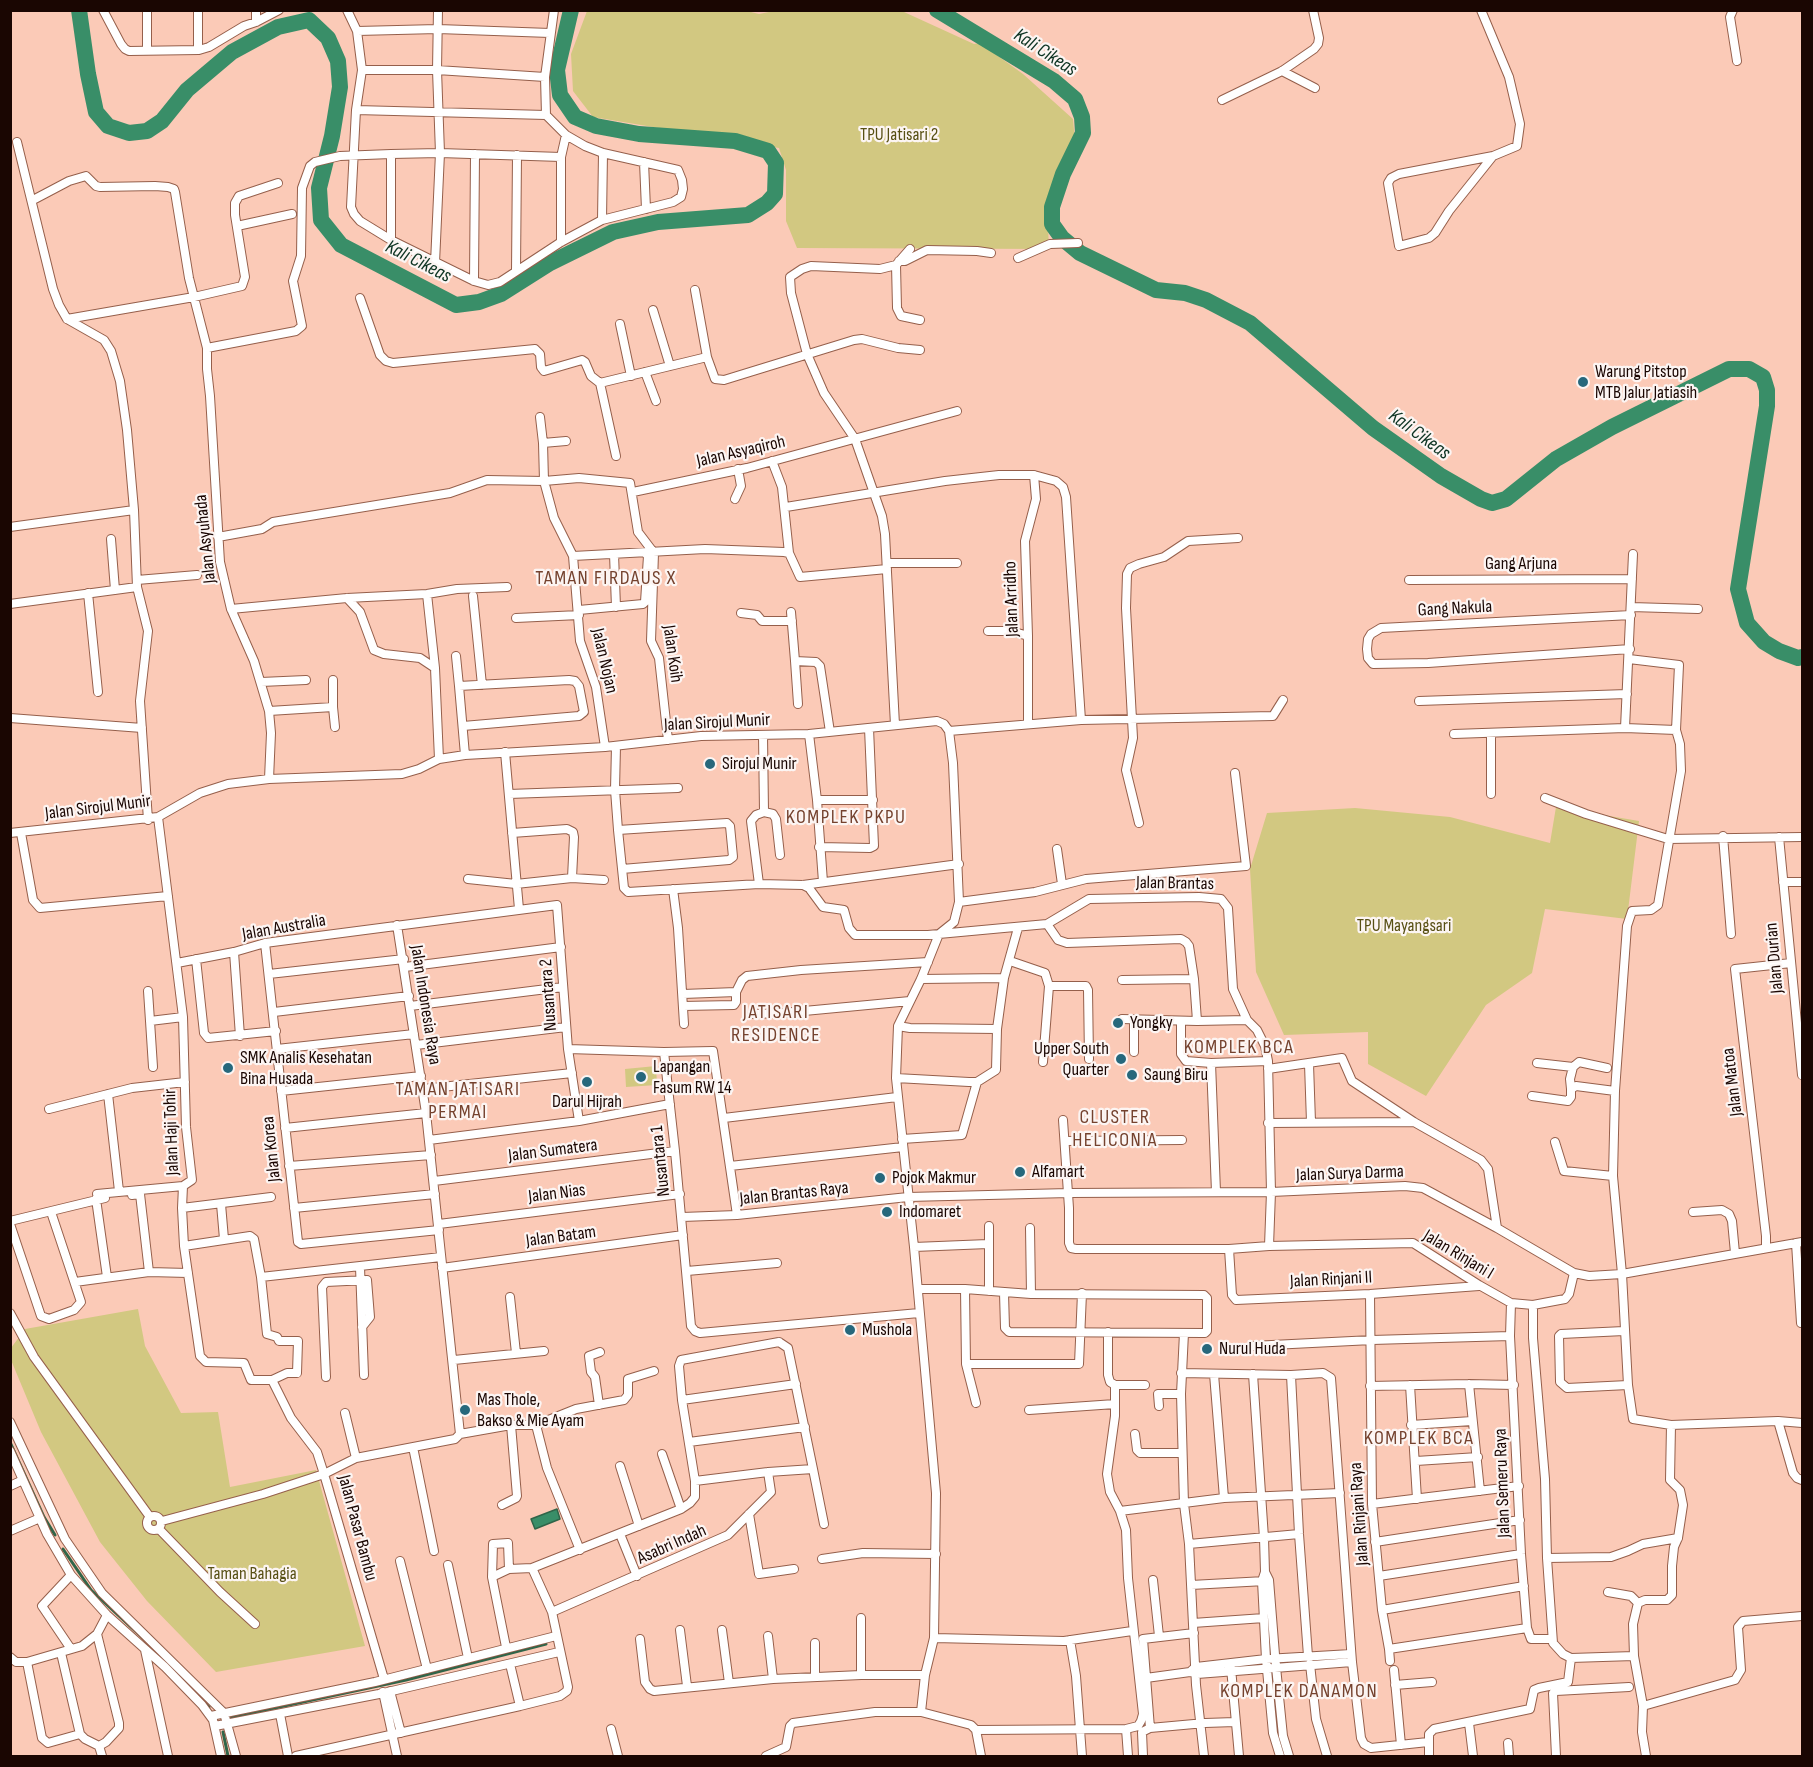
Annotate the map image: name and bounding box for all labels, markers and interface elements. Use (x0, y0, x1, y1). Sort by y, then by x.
water label: Kali Cikeas (1009, 24, 1081, 82)
park label: TPU Jatisari 2 (860, 124, 938, 146)
water label: Kali Cikeas (381, 235, 455, 289)
place label: Warung Pitstop MTB Jalur Jatiasih (1595, 361, 1697, 404)
marker: Warung Pitstop MTB Jalur Jatiasih (1576, 375, 1590, 389)
water label: Kali Cikeas (1383, 405, 1455, 465)
street label: Jalan Asyaqiroh (695, 431, 787, 473)
street label: Jalan Asyuhada (191, 494, 221, 584)
street label: Gang Arjuna (1485, 553, 1557, 575)
street label: Jalan Arridho (1000, 561, 1024, 637)
district label: TAMAN FIRDAUS X (535, 567, 677, 591)
street label: Gang Nakula (1417, 596, 1493, 622)
street label: Jalan Koih (657, 624, 687, 684)
street label: Jalan Nojan (586, 626, 622, 696)
street label: Jalan Sirojul Munir (663, 709, 771, 737)
place label: Sirojul Munir (722, 753, 797, 775)
marker: Sirojul Munir (703, 757, 717, 771)
street label: Jalan Sirojul Munir (44, 791, 152, 825)
district label: KOMPLEK PKPU (786, 806, 906, 830)
street label: Jalan Brantas (1136, 873, 1214, 895)
street label: Jalan Australia (241, 910, 327, 946)
park label: TPU Mayangsari (1357, 915, 1451, 937)
street label: Jalan Durian (1761, 922, 1789, 994)
street label: Jalan Indonesia Raya (405, 944, 445, 1066)
street label: Nusantara 2 (536, 958, 562, 1032)
district label: JATISARI RESIDENCE (731, 1001, 821, 1048)
place label: Yongky (1130, 1012, 1173, 1034)
marker: Yongky (1111, 1016, 1125, 1030)
district label: KOMPLEK BCA (1184, 1036, 1294, 1060)
place label: Upper South Quarter (1034, 1038, 1109, 1080)
place label: SMK Analis Kesehatan Bina Husada (240, 1047, 372, 1090)
street label: Jalan Matoa (1718, 1047, 1748, 1117)
marker: Upper South Quarter (1114, 1052, 1128, 1066)
place label: Lapangan Fasum RW 14 (653, 1056, 731, 1098)
marker: SMK Analis Kesehatan Bina Husada (221, 1061, 235, 1075)
place label: Saung Biru (1144, 1064, 1208, 1086)
marker: Saung Biru (1125, 1068, 1139, 1082)
marker: Lapangan Fasum RW 14 (634, 1070, 648, 1084)
marker: Darul Hijrah (580, 1075, 594, 1089)
district label: TAMAN JATISARI PERMAI (395, 1078, 521, 1125)
street label: Jalan Haji Tohir (160, 1088, 184, 1176)
place label: Darul Hijrah (552, 1091, 622, 1113)
district label: CLUSTER HELICONIA (1072, 1106, 1158, 1153)
street label: Jalan Korea (258, 1115, 286, 1183)
street label: Nusantara 1 (647, 1124, 675, 1198)
street label: Jalan Sumatera (507, 1135, 599, 1167)
place label: Alfamart (1032, 1161, 1085, 1183)
street label: Jalan Surya Darma (1296, 1161, 1404, 1187)
marker: Alfamart (1013, 1165, 1027, 1179)
place label: Pojok Makmur (892, 1167, 976, 1189)
marker: Pojok Makmur (873, 1171, 887, 1185)
street label: Jalan Brantas Raya (739, 1178, 849, 1210)
street label: Jalan Nias (527, 1180, 587, 1208)
place label: Indomaret (899, 1201, 961, 1223)
marker: Indomaret (880, 1205, 894, 1219)
street label: Jalan Batam (525, 1221, 597, 1253)
street label: Jalan Rinjani I (1419, 1226, 1497, 1284)
street label: Jalan Rinjani II (1289, 1267, 1373, 1293)
place label: Mushola (862, 1319, 912, 1341)
marker: Mushola (843, 1323, 857, 1337)
place label: Nurul Huda (1219, 1338, 1286, 1360)
marker: Nurul Huda (1200, 1342, 1214, 1356)
place label: Mas Thole, Bakso & Mie Ayam (477, 1389, 584, 1432)
marker: Mas Thole, Bakso & Mie Ayam (458, 1403, 472, 1417)
district label: KOMPLEK BCA (1364, 1427, 1474, 1451)
street label: Jalan Semeru Raya (1490, 1428, 1516, 1538)
street label: Jalan Rinjani Raya (1346, 1462, 1374, 1566)
street label: Jalan Pasar Bambu (333, 1473, 381, 1583)
street label: Asabri Indah (634, 1520, 710, 1570)
park label: Taman Bahagia (207, 1563, 297, 1585)
district label: KOMPLEK DANAMON (1220, 1680, 1378, 1704)

